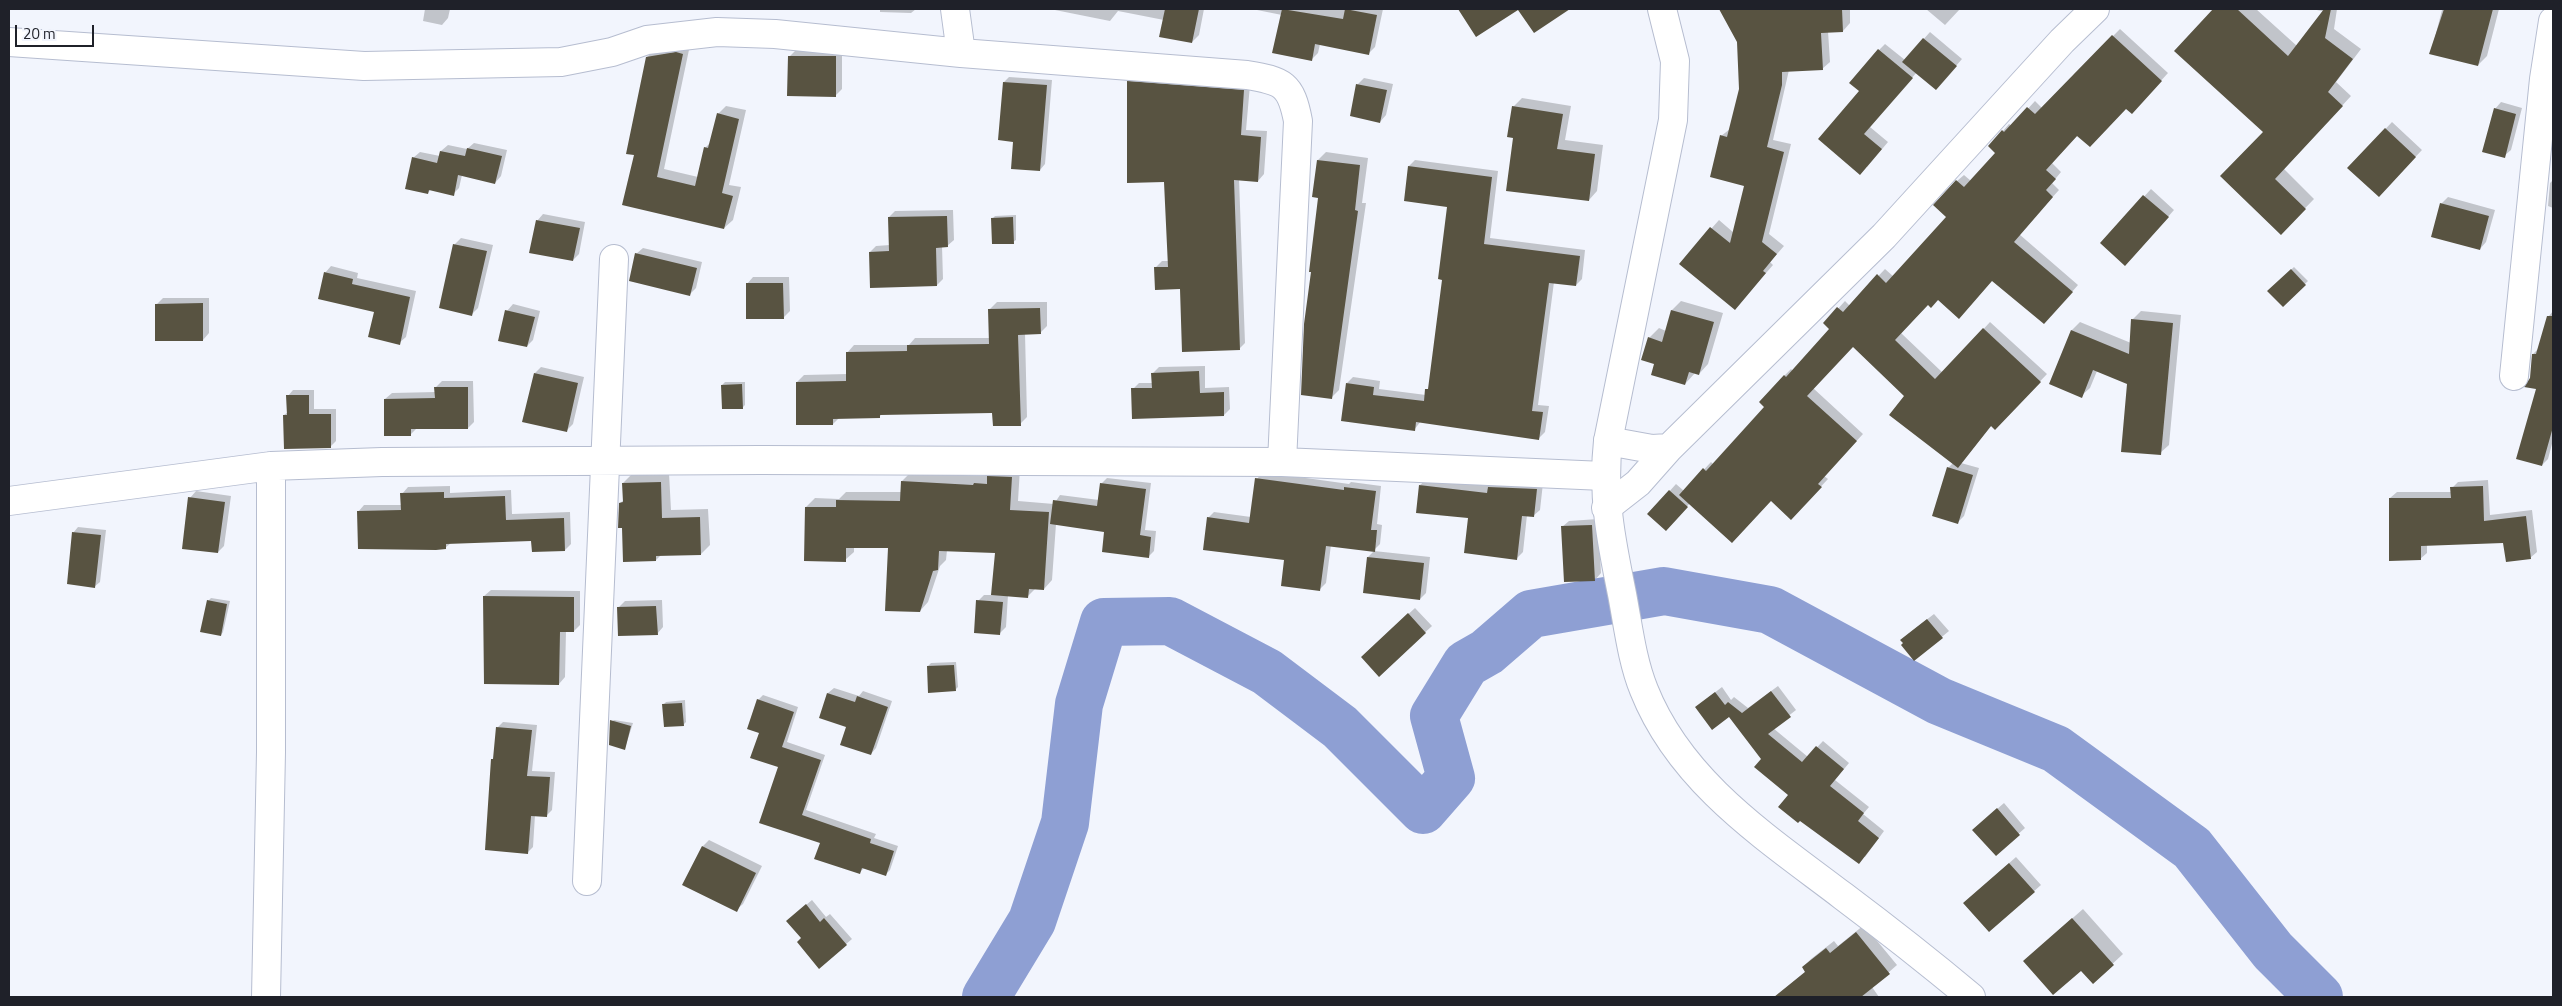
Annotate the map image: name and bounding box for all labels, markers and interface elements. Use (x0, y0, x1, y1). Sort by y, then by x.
scale bar (18, 15, 96, 47)
text: 20 m (23, 22, 56, 45)

